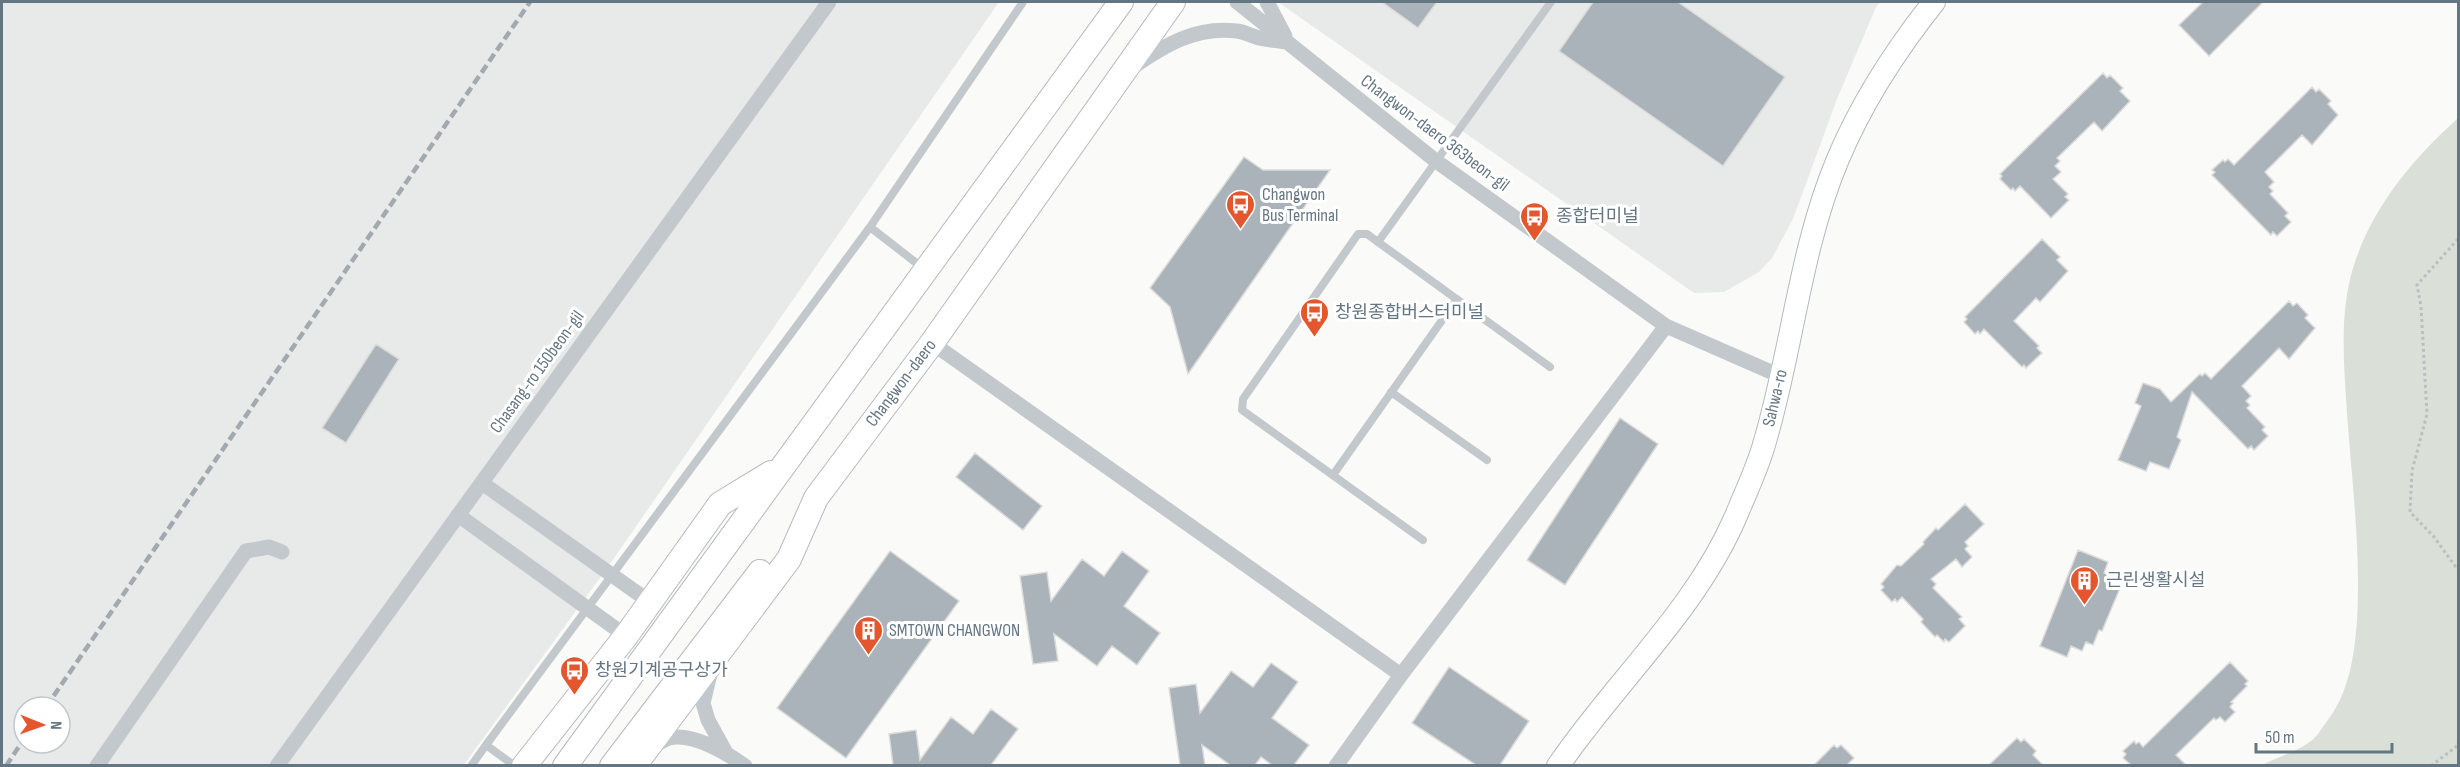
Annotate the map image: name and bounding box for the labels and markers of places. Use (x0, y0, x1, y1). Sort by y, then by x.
place label: Changwon Bus Terminal (1262, 184, 1338, 226)
bus stop icon: Changwon Bus Terminal (1225, 188, 1257, 230)
bus stop icon: 종합터미널 (1519, 200, 1551, 242)
place label: 종합터미널 (1556, 206, 1639, 227)
bus stop icon: 창원종합버스터미널 (1298, 296, 1330, 338)
place label: 창원종합버스터미널 (1335, 302, 1484, 323)
building icon: 근린생활시설 (2069, 564, 2101, 606)
place label: 근린생활시설 (2106, 570, 2205, 591)
building icon: SMTOWN CHANGWON (852, 614, 884, 656)
place label: SMTOWN CHANGWON (889, 620, 1020, 641)
bus stop icon: 창원기계공구상가 (558, 654, 590, 696)
place label: 창원기계공구상가 (595, 660, 728, 681)

